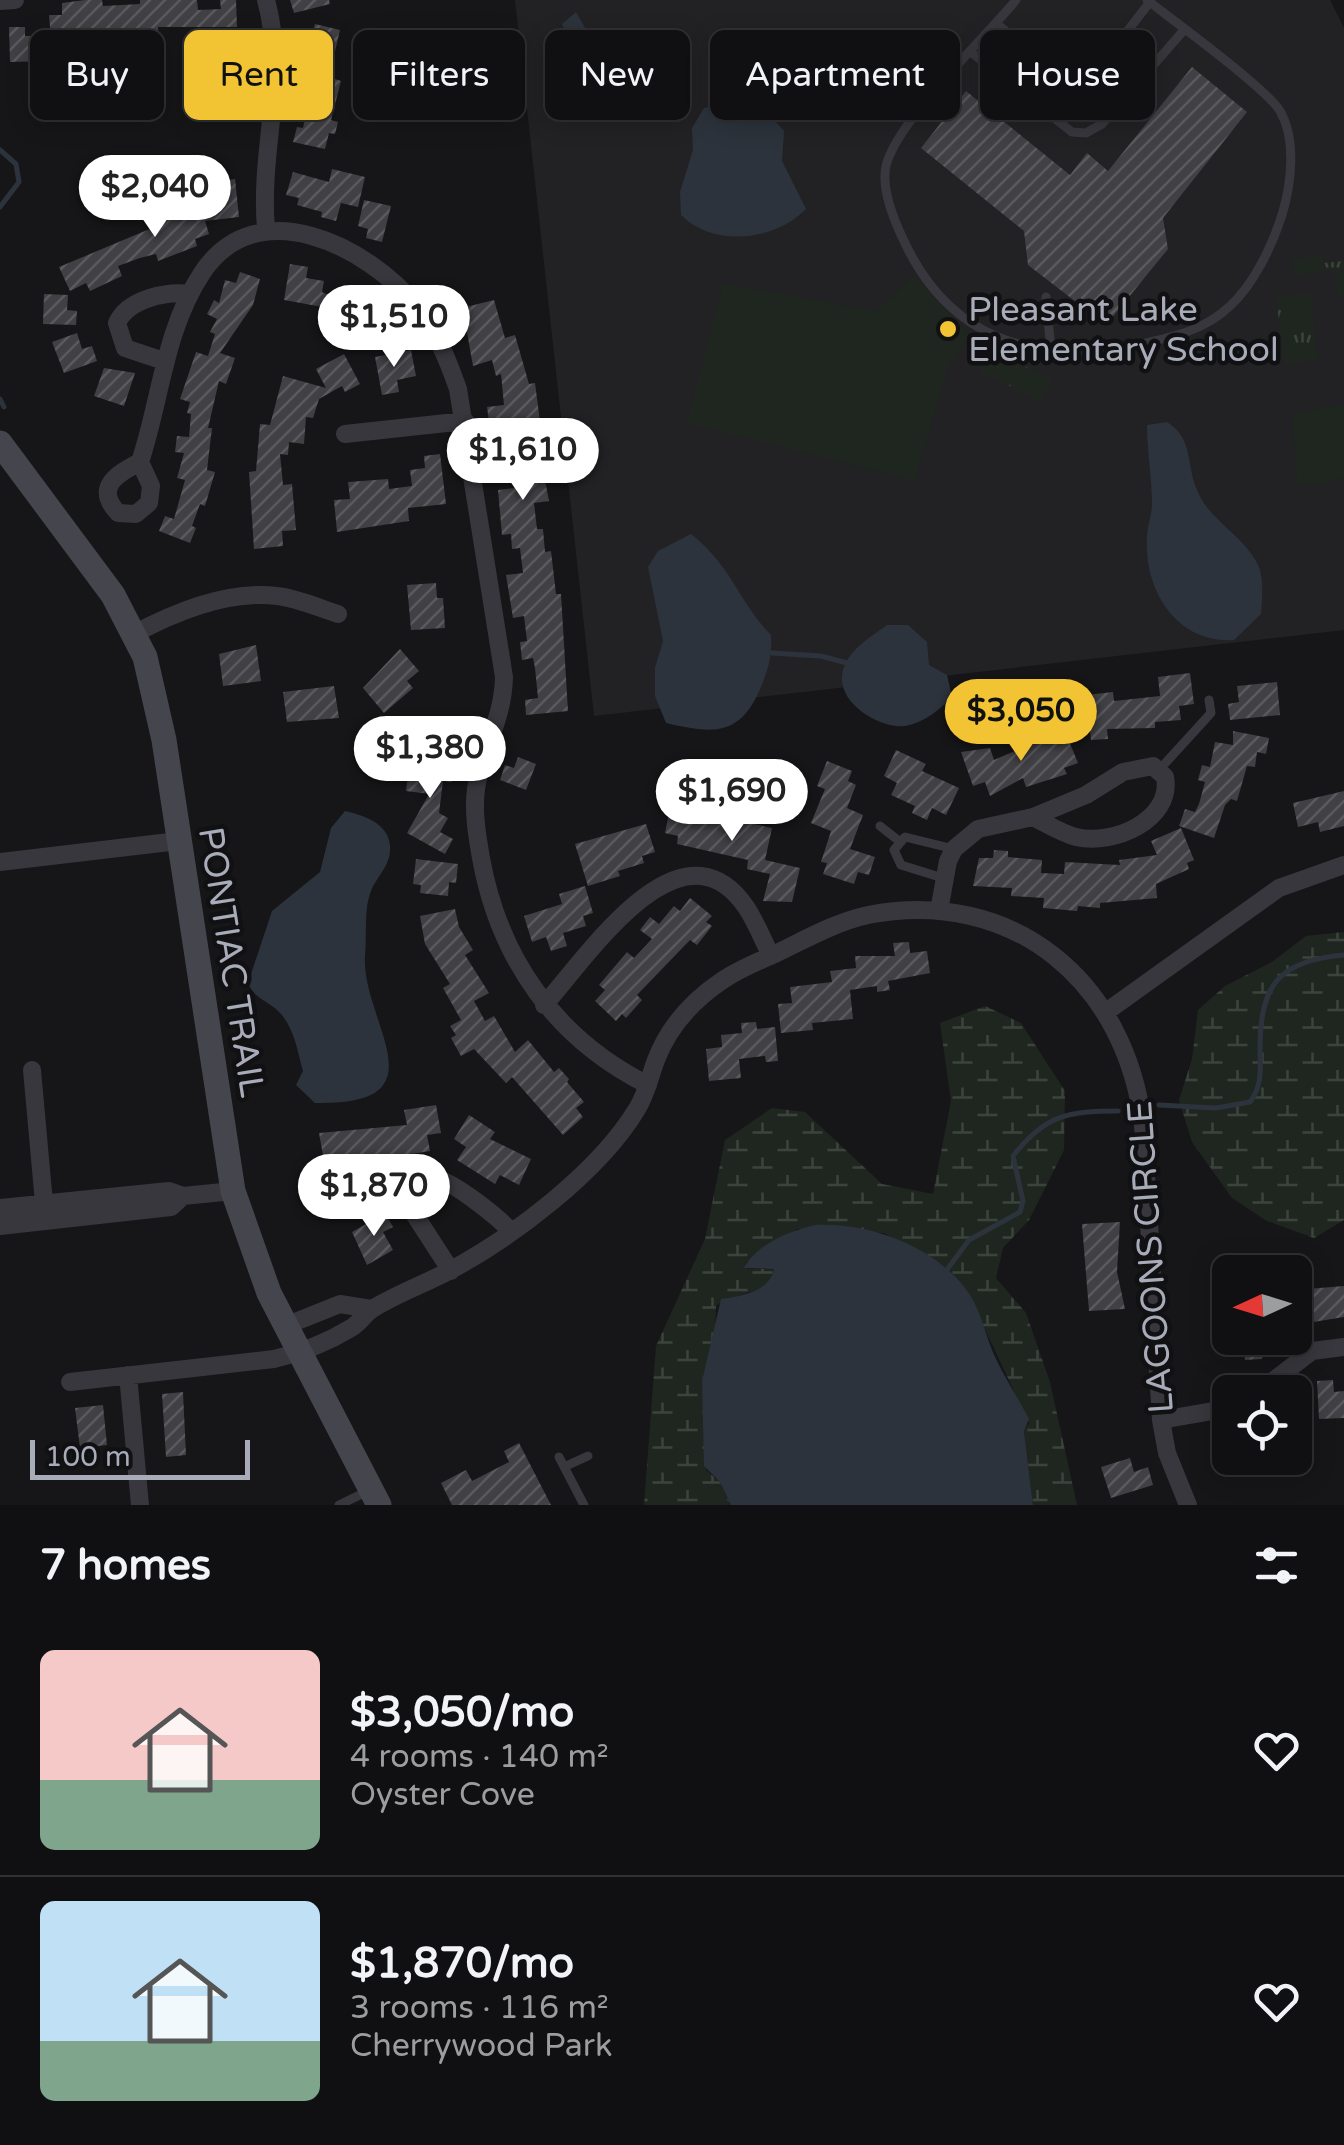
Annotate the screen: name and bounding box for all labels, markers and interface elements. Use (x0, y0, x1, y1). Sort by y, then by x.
chip: Buy (30, 30, 164, 120)
chip: Rent (184, 30, 333, 120)
chip: Filters (353, 30, 525, 120)
chip: New (545, 30, 690, 120)
chip: Apartment (710, 30, 960, 120)
chip: House (980, 30, 1155, 120)
pin: $2,040 (74, 155, 236, 240)
text: $2,040 (101, 168, 209, 206)
pin: $1,510 (313, 285, 475, 370)
place label: Pleasant Lake Elementary School (968, 289, 1279, 371)
text: $1,510 (340, 298, 448, 336)
marker: Pleasant Lake Elementary School (937, 318, 959, 340)
pin: $1,610 (442, 418, 604, 503)
text: $1,610 (469, 431, 577, 469)
pin: $3,050 (940, 679, 1102, 764)
text: $3,050 (967, 692, 1075, 730)
pin: $1,380 (349, 716, 511, 801)
text: $1,380 (376, 729, 484, 767)
pin: $1,690 (651, 759, 813, 844)
text: $1,690 (678, 772, 786, 810)
street label: PONTIAC TRAIL (189, 824, 273, 1100)
street label: LAGOONS CIRCLE (1119, 1099, 1183, 1415)
pin: $1,870 (293, 1154, 455, 1239)
text: $1,870 (320, 1167, 428, 1205)
north arrow (1212, 1255, 1312, 1355)
map controls (1212, 1255, 1312, 1475)
button: locate (1212, 1375, 1312, 1475)
scale bar (30, 1435, 250, 1480)
text: 100 m (45, 1440, 131, 1474)
icon: filters (1249, 1538, 1304, 1593)
text: 7 homes (40, 1540, 211, 1591)
text: $3,050/mo (350, 1687, 574, 1738)
icon: home (120, 1690, 240, 1810)
icon: heart (1249, 1723, 1304, 1778)
text: 4 rooms · 140 m² (350, 1738, 609, 1776)
text: Oyster Cove (350, 1776, 535, 1814)
text: $1,870/mo (350, 1938, 574, 1989)
icon: home (120, 1941, 240, 2061)
icon: heart (1249, 1974, 1304, 2029)
text: 3 rooms · 116 m² (350, 1989, 609, 2027)
text: Cherrywood Park (350, 2027, 612, 2065)

